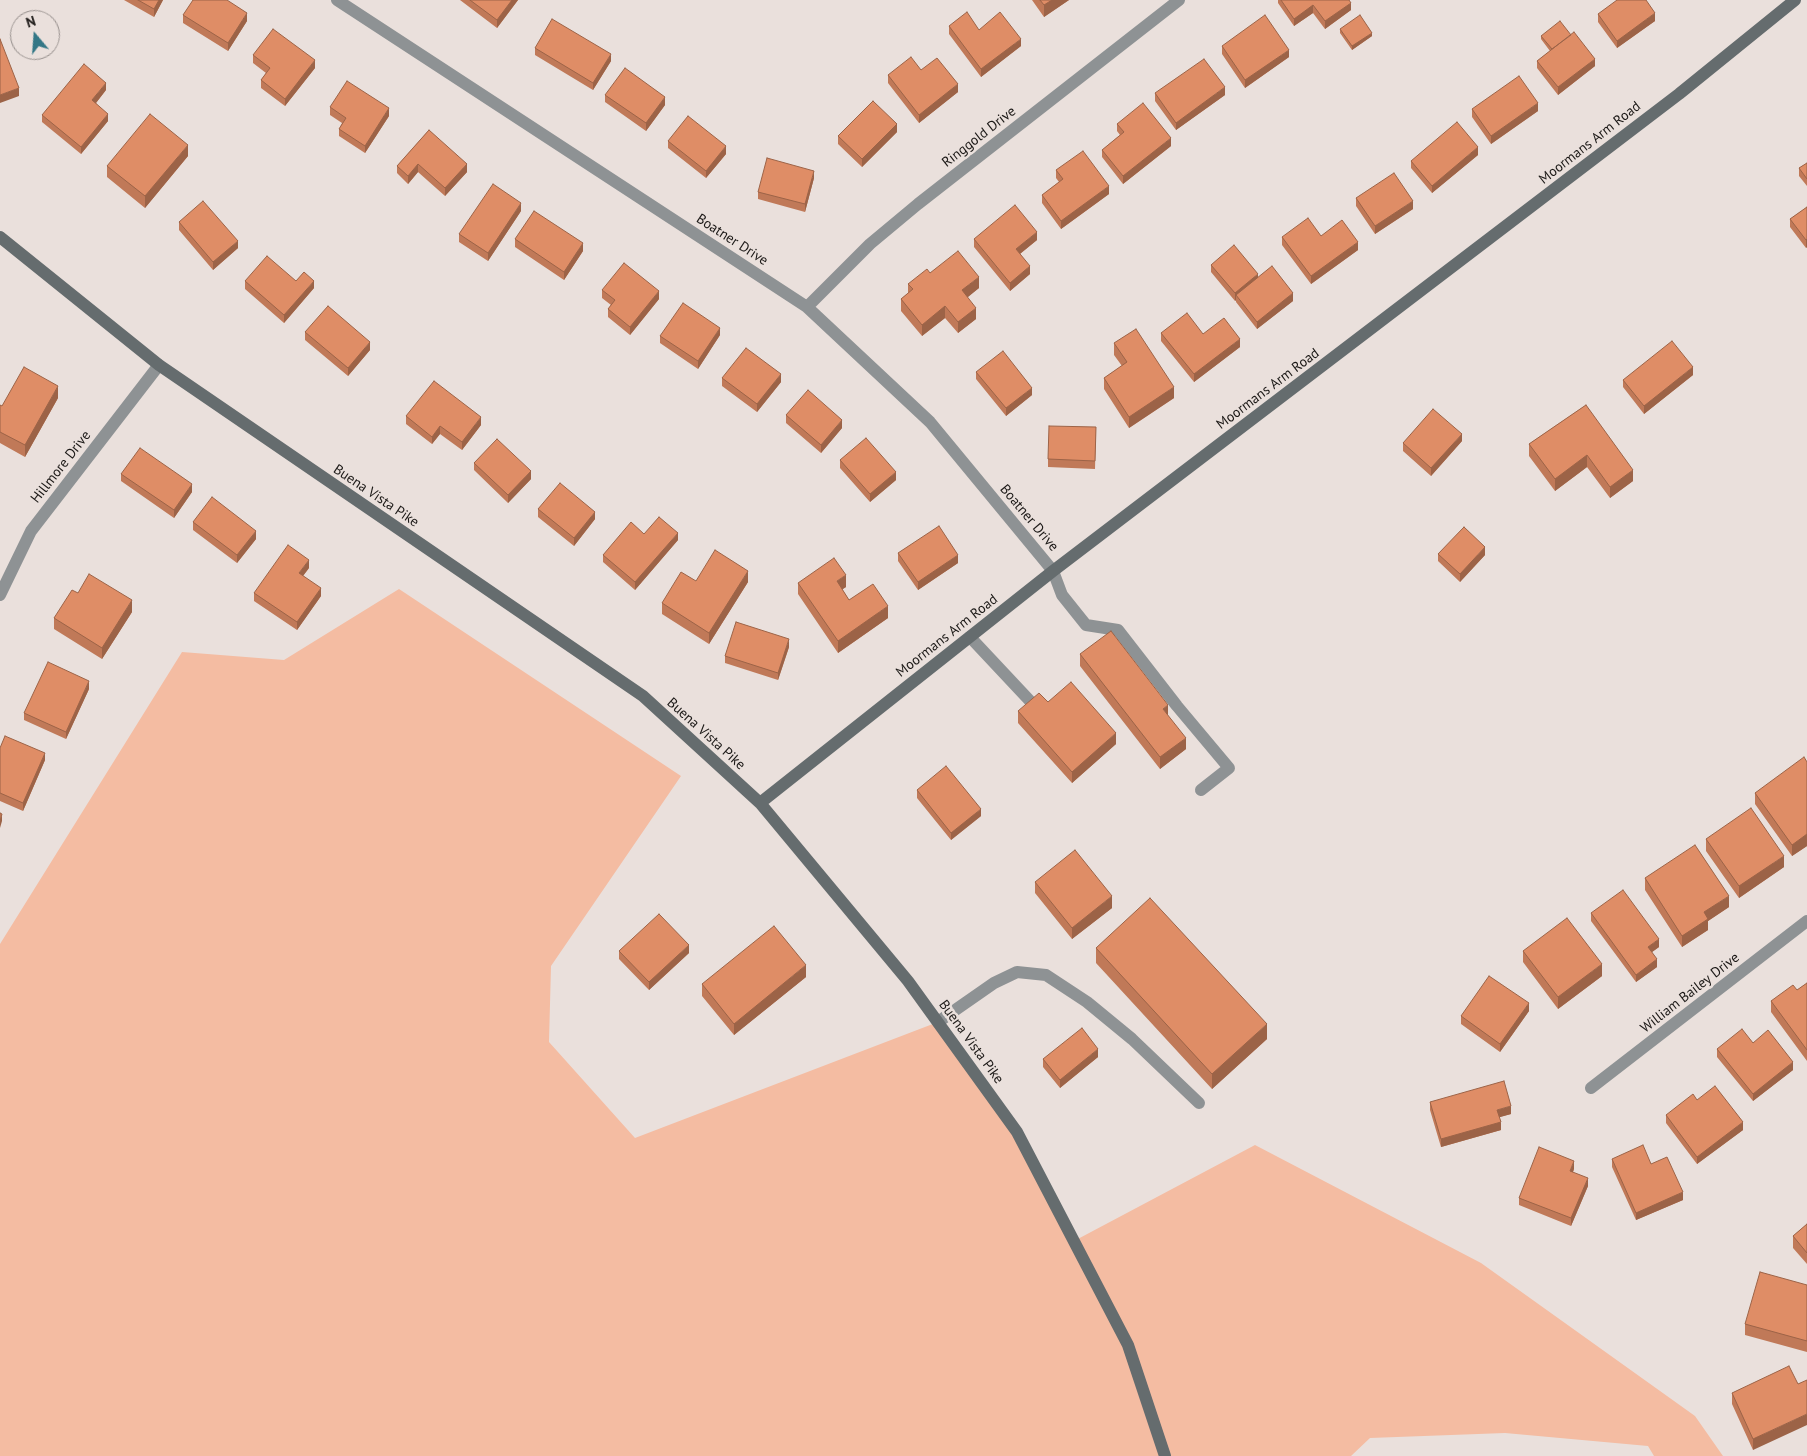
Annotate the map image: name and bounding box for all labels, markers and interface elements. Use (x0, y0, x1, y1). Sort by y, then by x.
north arrow (10, 10, 60, 60)
text: N (24, 12, 38, 32)
street label: Moormans Arm Road (1536, 98, 1644, 188)
street label: Ringgold Drive (939, 103, 1019, 171)
street label: Boatner Drive (693, 211, 771, 269)
street label: Moormans Arm Road (1213, 345, 1323, 433)
street label: Hillmore Drive (28, 427, 94, 507)
street label: Buena Vista Pike (330, 461, 422, 531)
street label: Boatner Drive (996, 481, 1062, 555)
street label: Moormans Arm Road (893, 591, 1001, 681)
street label: Buena Vista Pike (663, 694, 749, 774)
street label: William Bailey Drive (1637, 949, 1743, 1037)
street label: Buena Vista Pike (935, 997, 1007, 1087)

